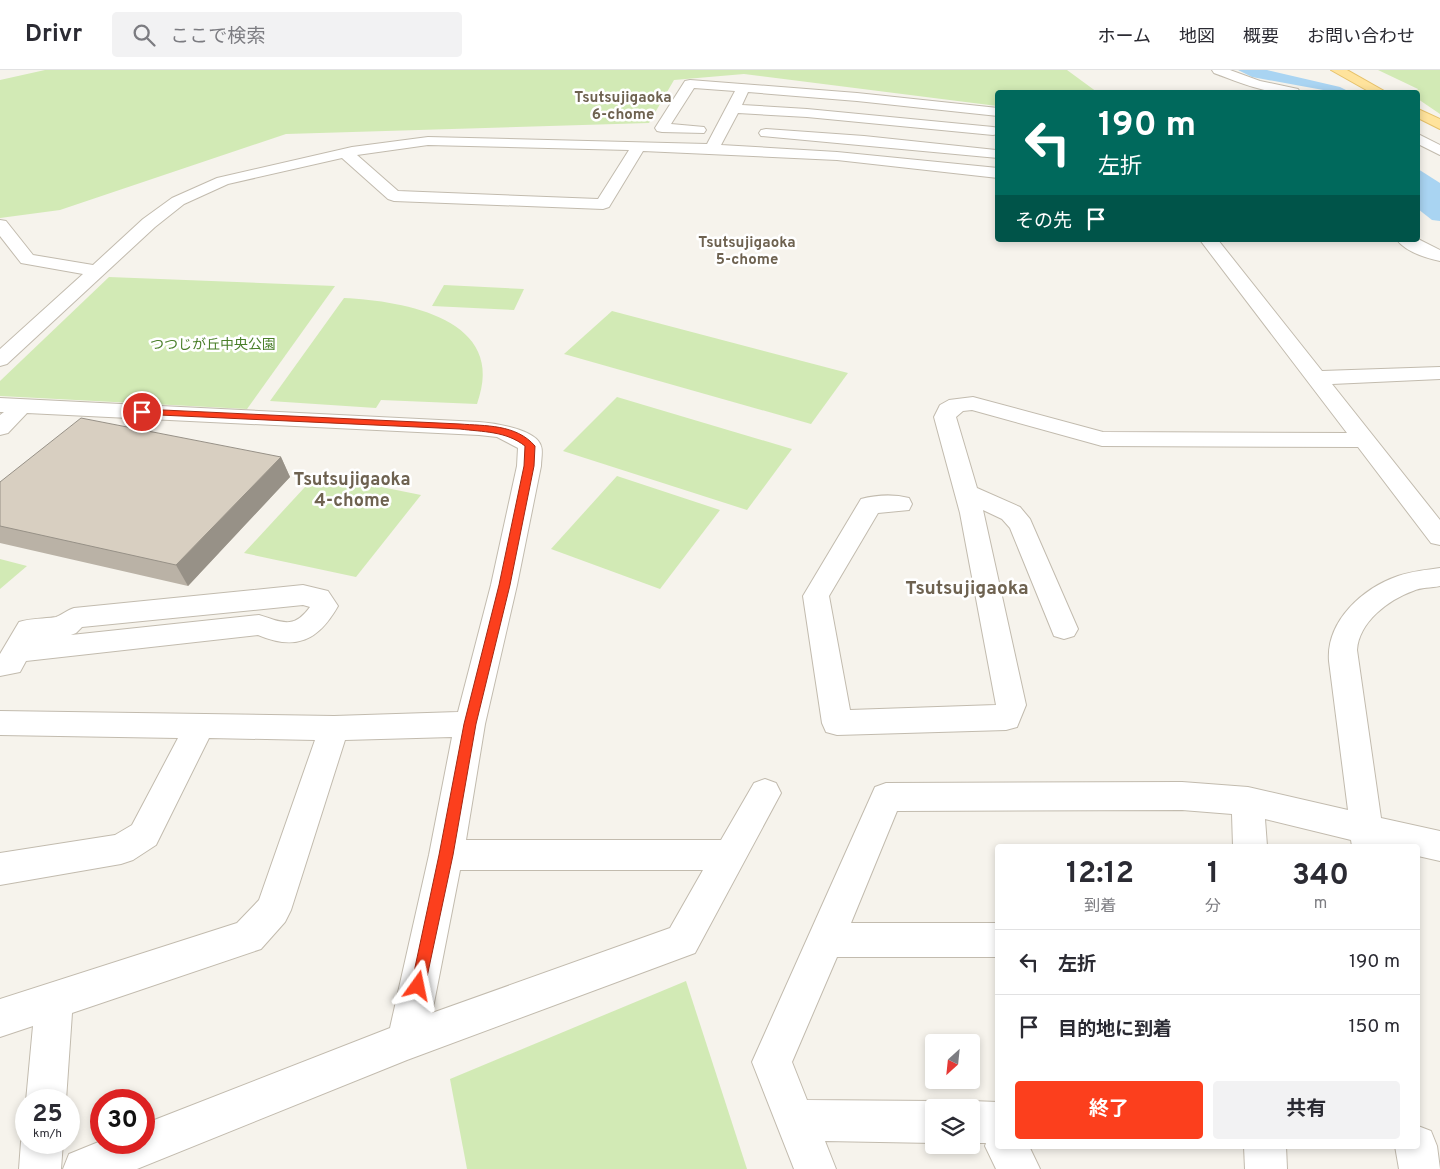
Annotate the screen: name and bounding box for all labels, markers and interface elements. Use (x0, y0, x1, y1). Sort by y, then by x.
search box (112, 12, 462, 57)
text: Drivr (25, 20, 82, 50)
icon: search (130, 21, 158, 49)
text: ここで検索 (170, 25, 265, 49)
text: ホーム (1098, 26, 1151, 49)
text: 地図 (1179, 26, 1215, 49)
text: 概要 (1243, 26, 1279, 49)
text: お問い合わせ (1307, 26, 1415, 49)
district label: Tsutsujigaoka 6-chome (574, 89, 672, 125)
text: 190 m (1098, 104, 1196, 148)
icon: left (1015, 110, 1080, 175)
text: 左折 (1098, 154, 1142, 181)
icon: arrive (1082, 205, 1110, 233)
text: その先 (1015, 210, 1072, 234)
district label: Tsutsujigaoka 5-chome (698, 234, 796, 270)
park label: つつじが丘中央公園 (150, 337, 276, 354)
pin (121, 391, 163, 433)
icon: arrive (128, 398, 156, 426)
district label: Tsutsujigaoka 4-chome (294, 469, 410, 513)
district label: Tsutsujigaoka (905, 577, 1029, 601)
text: 12:12 (1066, 856, 1134, 893)
text: 1 (1207, 856, 1219, 893)
text: 340 (1292, 858, 1349, 895)
text: m (1314, 894, 1327, 914)
text: 到着 (1084, 897, 1116, 917)
text: 分 (1205, 897, 1221, 917)
icon: left (1015, 948, 1043, 976)
text: 190 m (1349, 950, 1400, 974)
text: 左折 (1058, 953, 1096, 977)
position arrow (391, 959, 443, 1011)
icon: arrive (1015, 1013, 1043, 1041)
text: 150 m (1348, 1015, 1400, 1039)
text: 目的地に到着 (1058, 1018, 1172, 1042)
north arrow (925, 1034, 980, 1089)
map controls (925, 1034, 980, 1154)
button: 終了 (1015, 1081, 1203, 1139)
button: 共有 (1213, 1081, 1400, 1139)
speed limit sign: 30 (90, 1089, 155, 1154)
text: 25 (32, 1099, 63, 1131)
button: layers (925, 1099, 980, 1154)
text: km/h (33, 1126, 62, 1142)

